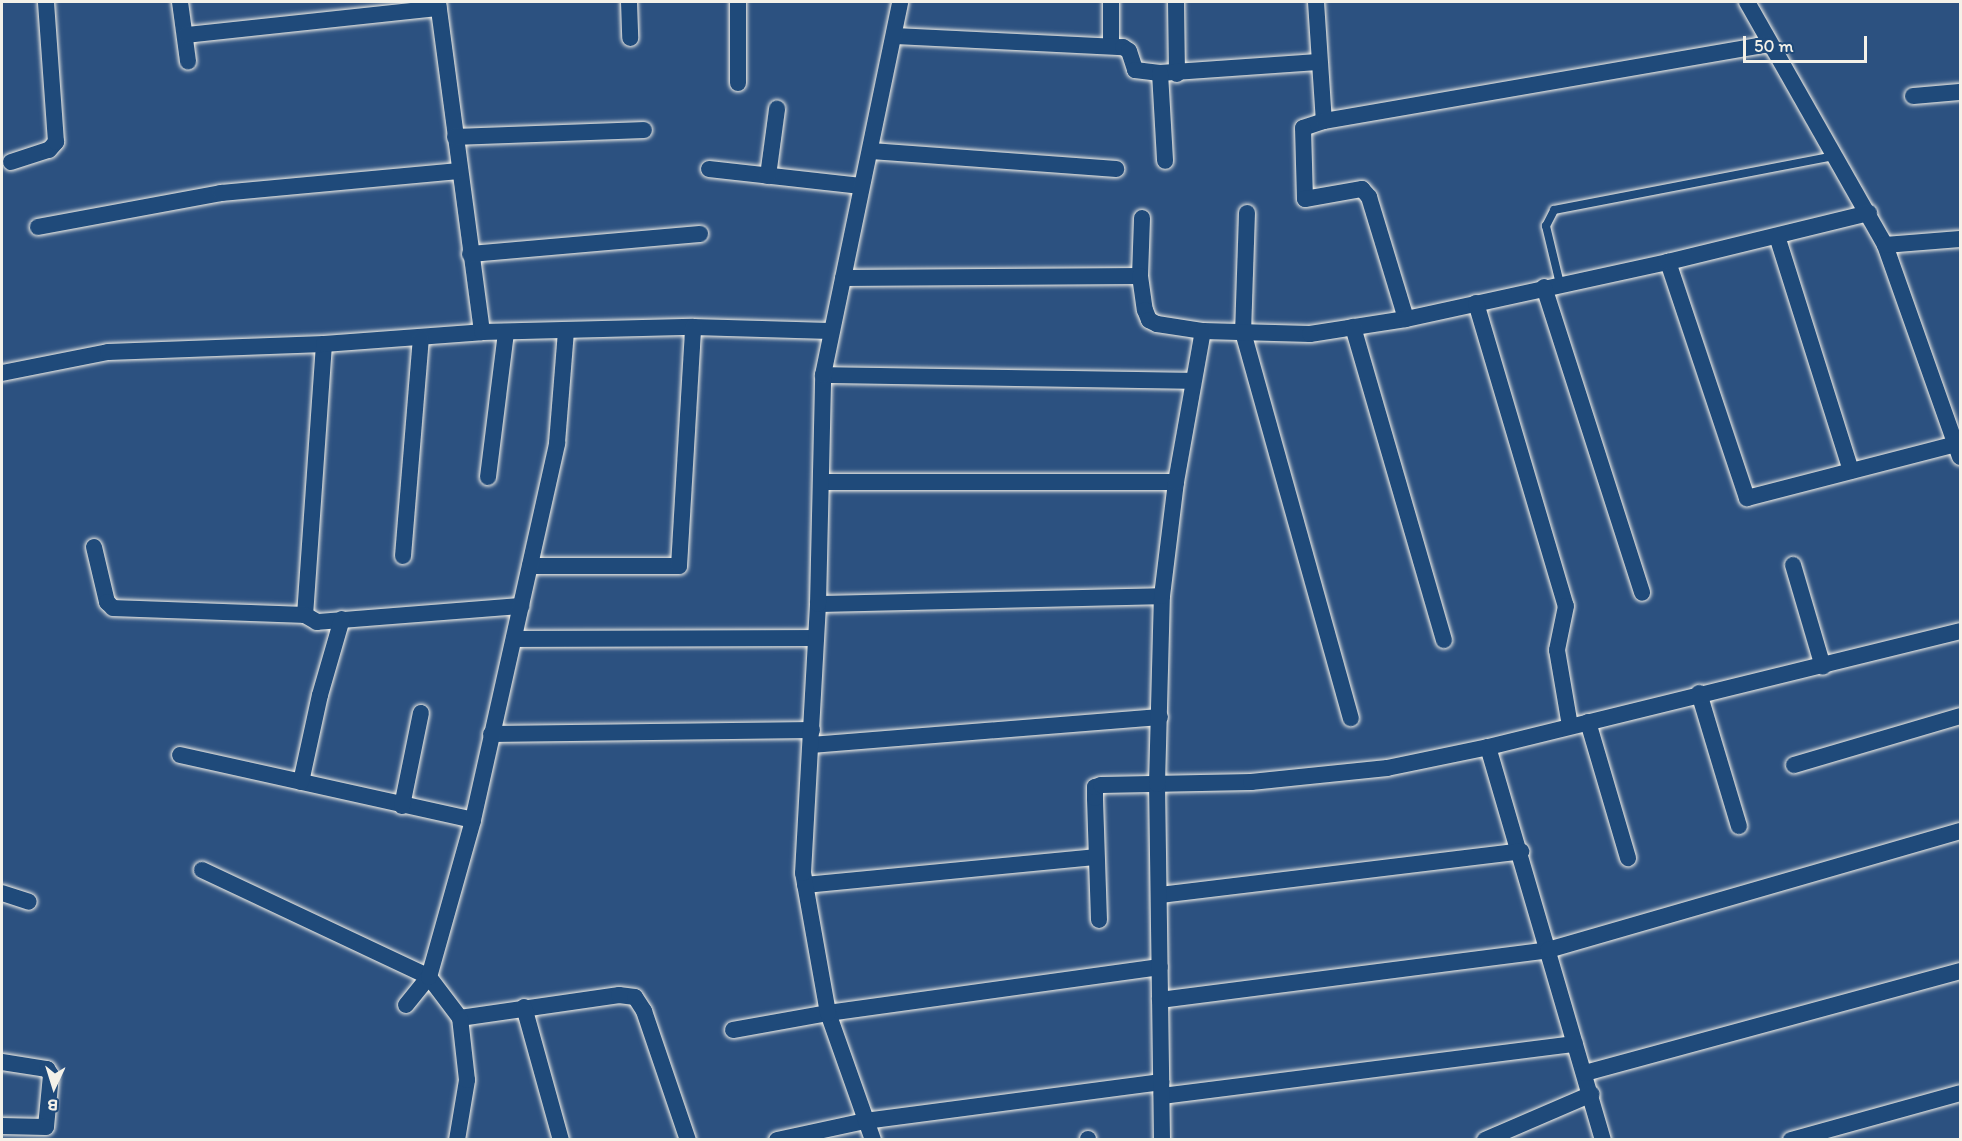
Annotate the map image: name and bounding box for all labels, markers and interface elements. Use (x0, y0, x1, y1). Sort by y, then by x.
scale bar (1746, 24, 1870, 62)
text: 50 m (1754, 35, 1794, 57)
north arrow (24, 1057, 84, 1117)
text: B (47, 1096, 59, 1115)

